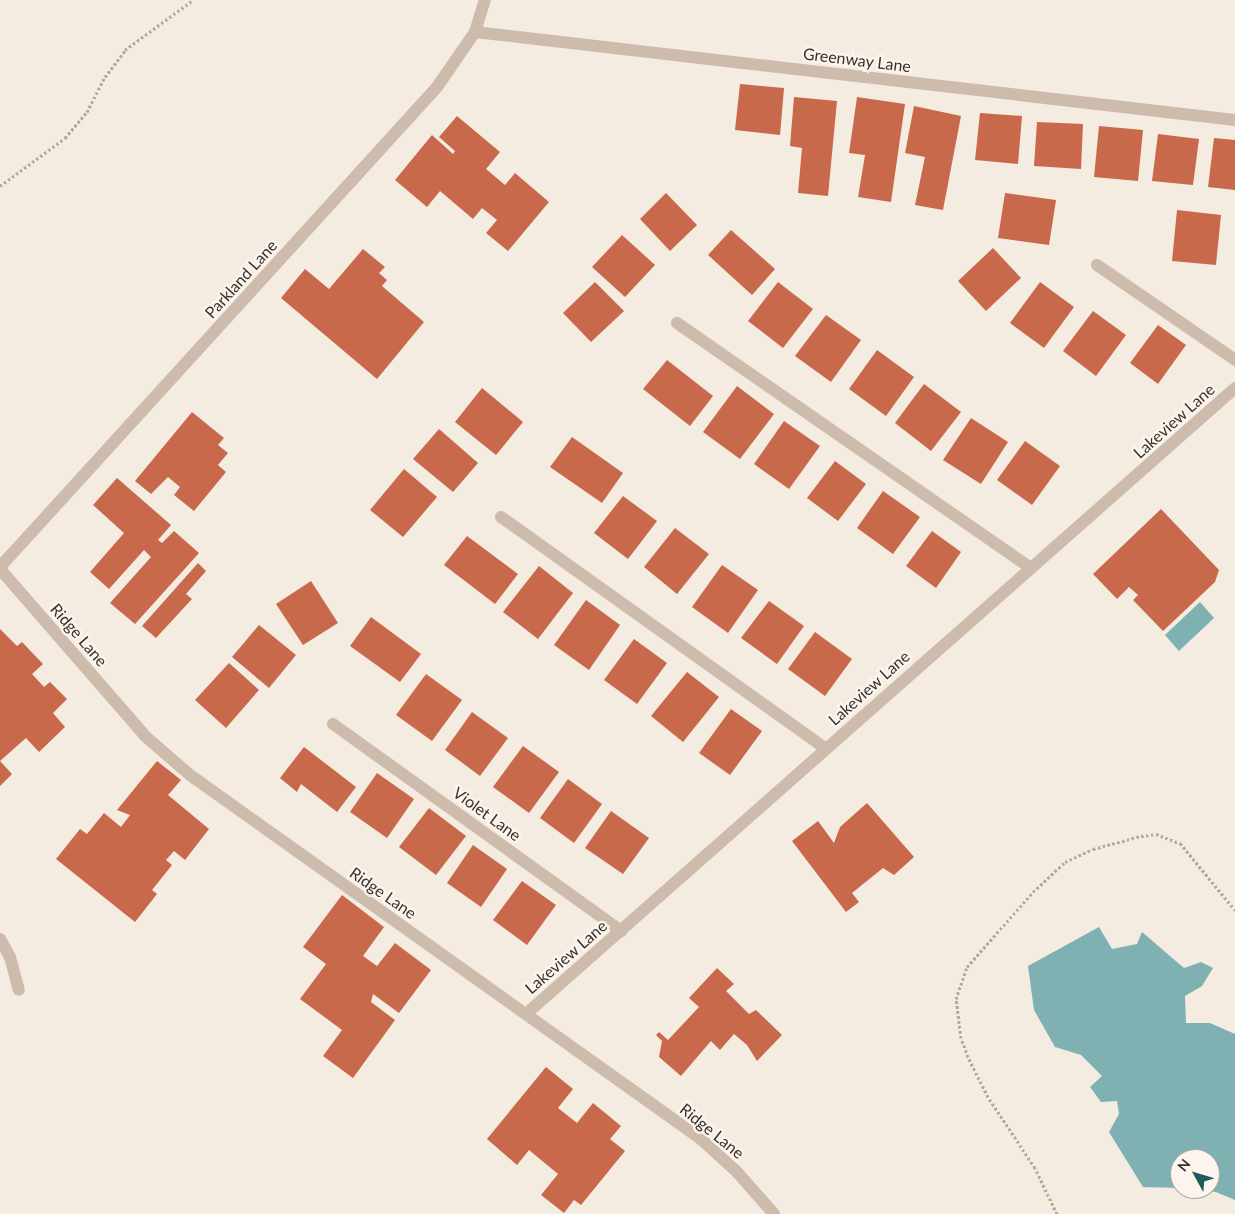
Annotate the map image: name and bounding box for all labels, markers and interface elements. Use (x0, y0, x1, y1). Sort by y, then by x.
street label: Greenway Lane (802, 44, 912, 76)
street label: Parkland Lane (201, 236, 281, 322)
street label: Lakeview Lane (1129, 379, 1219, 463)
street label: Ridge Lane (46, 600, 112, 670)
street label: Lakeview Lane (824, 646, 914, 730)
street label: Violet Lane (449, 783, 525, 845)
street label: Ridge Lane (346, 863, 420, 923)
street label: Lakeview Lane (521, 916, 611, 998)
street label: Ridge Lane (676, 1099, 748, 1163)
north arrow (1170, 1149, 1220, 1199)
text: N (1174, 1155, 1194, 1174)

